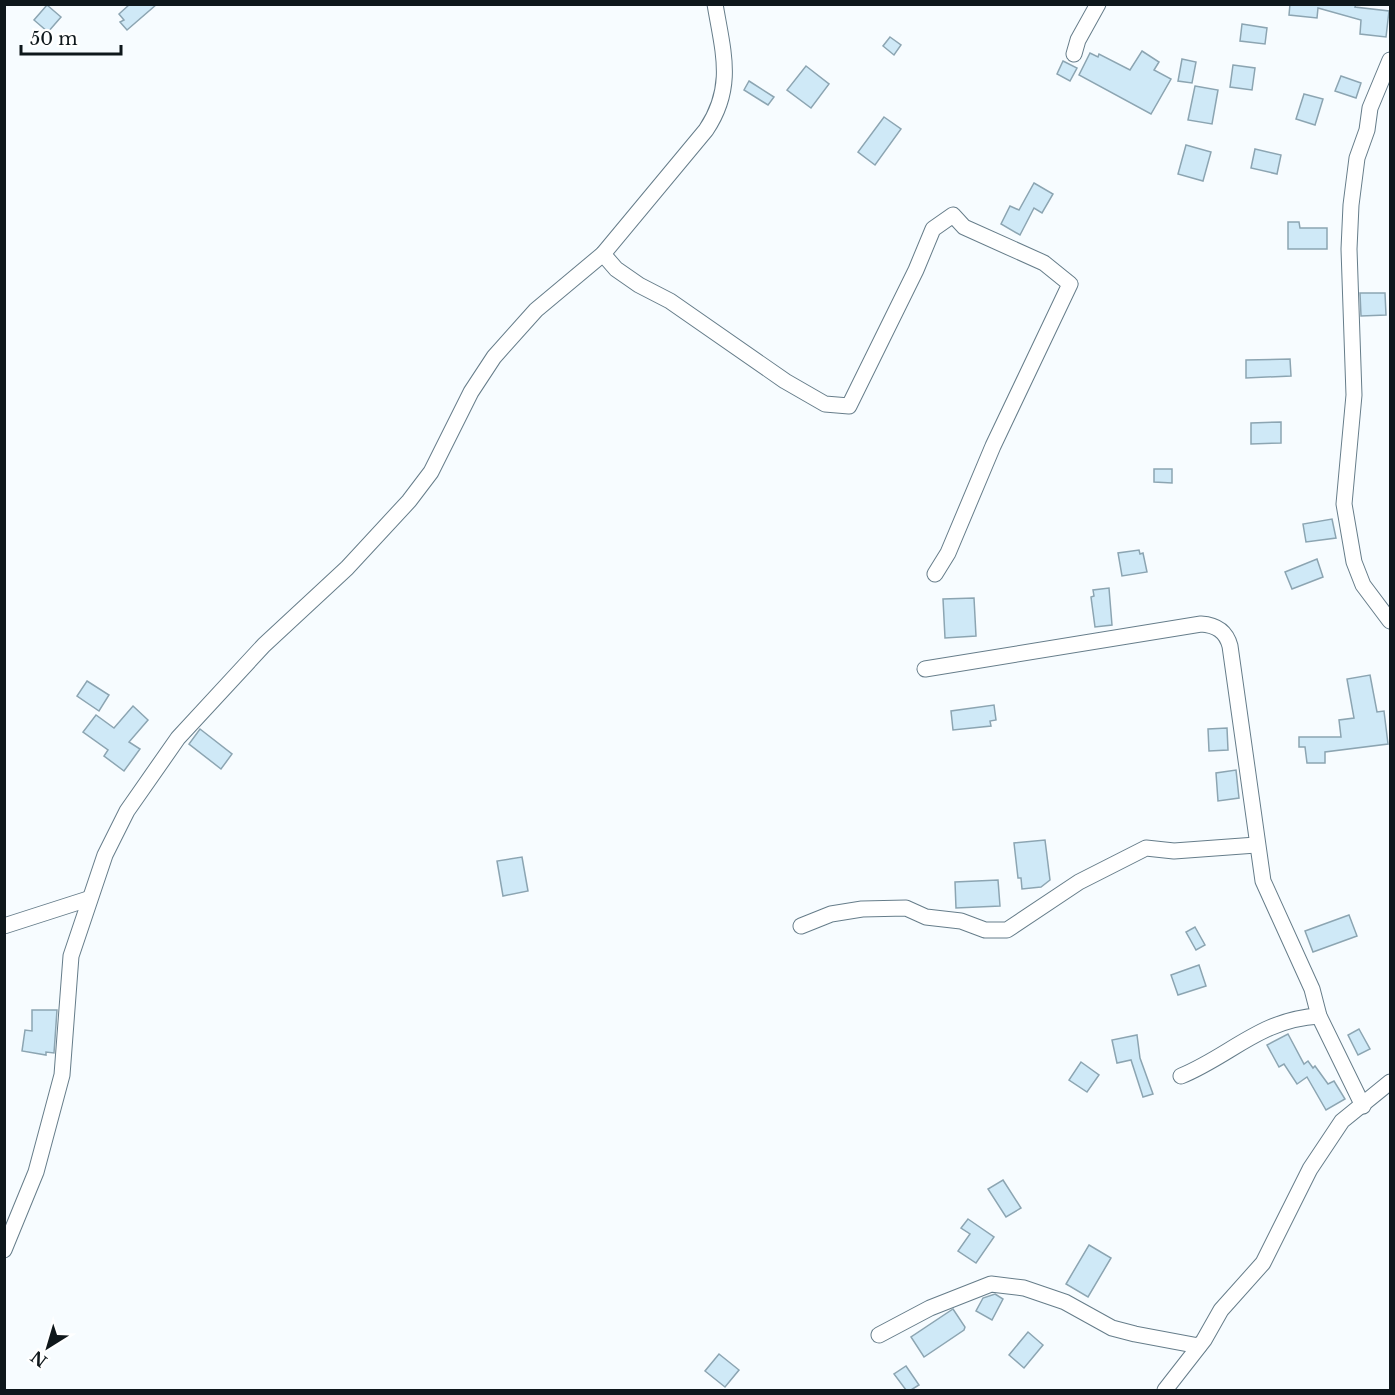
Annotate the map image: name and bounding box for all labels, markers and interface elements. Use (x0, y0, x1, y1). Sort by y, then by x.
scale bar (21, 18, 122, 56)
text: 50 m (30, 28, 78, 50)
north arrow (18, 1317, 78, 1377)
text: N (27, 1346, 51, 1371)

